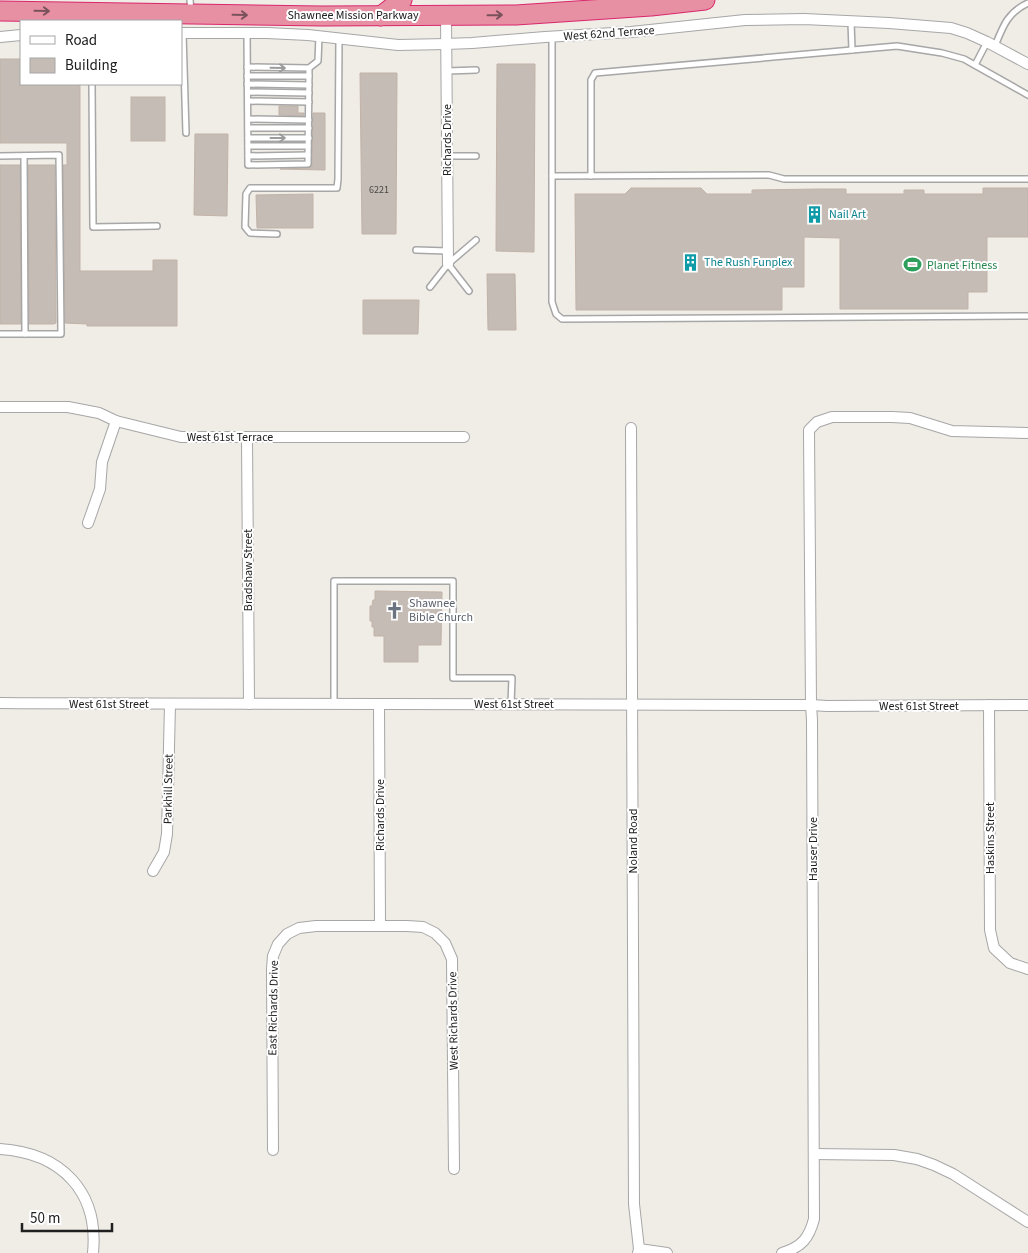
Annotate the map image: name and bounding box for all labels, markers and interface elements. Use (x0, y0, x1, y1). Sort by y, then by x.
one-way arrow (34, 7, 50, 16)
street label: Shawnee Mission Parkway (287, 7, 419, 24)
one-way arrow (231, 10, 247, 20)
one-way arrow (486, 10, 502, 20)
legend (20, 20, 182, 85)
street label: West 62nd Terrace (563, 22, 655, 45)
text: Road (65, 30, 97, 51)
text: Building (65, 55, 118, 76)
one-way arrow (270, 63, 286, 73)
street label: Richards Drive (439, 104, 456, 176)
one-way arrow (270, 133, 286, 143)
house number: 6221 (369, 183, 389, 197)
building icon: Nail Art (805, 204, 825, 224)
place label: Nail Art (829, 206, 866, 223)
building icon: The Rush Funplex (680, 252, 700, 272)
place label: The Rush Funplex (704, 254, 793, 271)
sports icon: Planet Fitness (903, 255, 923, 275)
place label: Planet Fitness (927, 257, 997, 274)
street label: West 61st Terrace (187, 429, 273, 446)
street label: Bradshaw Street (240, 529, 257, 611)
place label: Shawnee Bible Church (409, 595, 473, 626)
church icon: Shawnee Bible Church (385, 600, 405, 620)
street label: West 61st Street (69, 696, 149, 713)
street label: West 61st Street (474, 696, 554, 713)
street label: West 61st Street (879, 698, 959, 715)
street label: Parkhill Street (159, 754, 178, 824)
street label: Richards Drive (372, 779, 389, 851)
street label: Haskins Street (982, 802, 999, 874)
street label: Noland Road (625, 809, 642, 873)
street label: Hauser Drive (805, 817, 822, 881)
street label: East Richards Drive (264, 960, 283, 1056)
street label: West Richards Drive (444, 972, 463, 1070)
scale bar (22, 1200, 112, 1232)
text: 50 m (30, 1208, 60, 1229)

